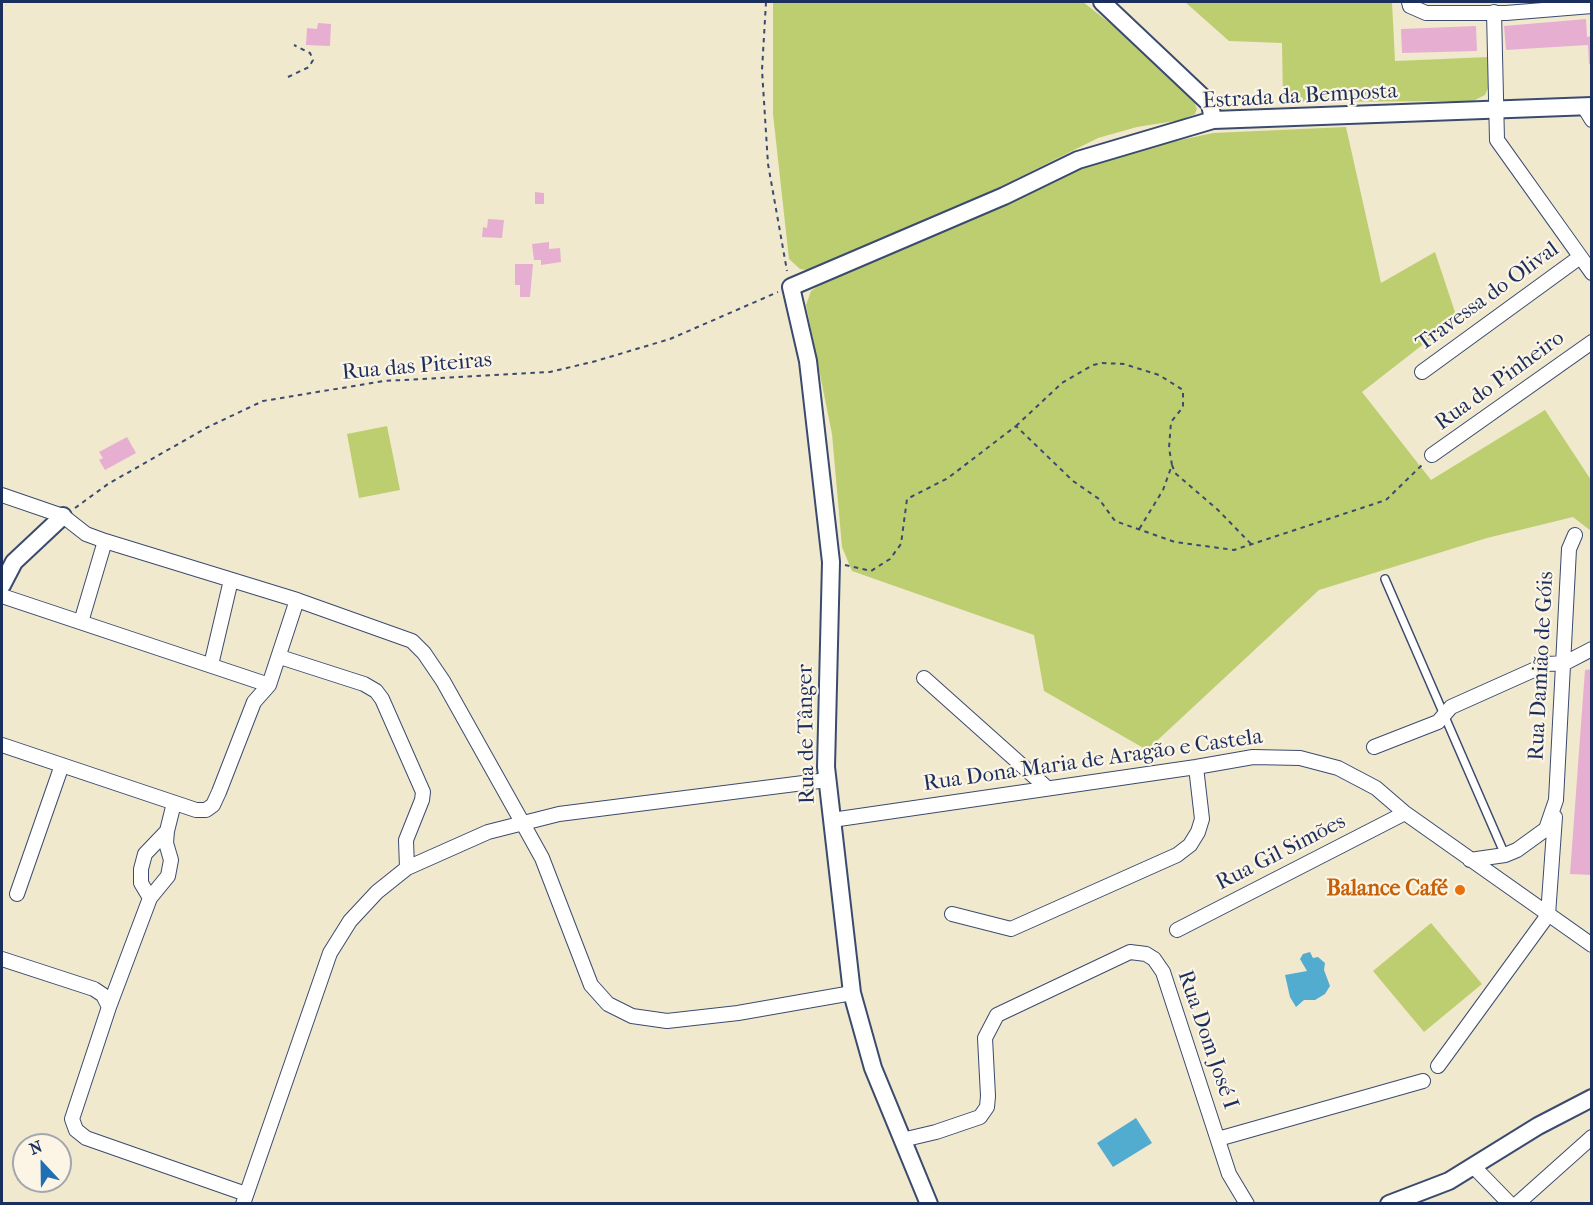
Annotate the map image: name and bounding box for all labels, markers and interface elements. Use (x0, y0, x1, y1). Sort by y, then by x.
street label: Estrada da Bemposta (1202, 79, 1398, 115)
street label: Travessa do Olival (1412, 236, 1564, 358)
street label: Rua do Pinheiro (1430, 325, 1570, 437)
street label: Rua das Piteiras (341, 347, 493, 387)
street label: Rua Damião de Góis (1524, 571, 1560, 761)
street label: Rua de Tânger (793, 664, 821, 804)
street label: Rua Dona Maria de Aragão e Castela (922, 724, 1264, 798)
street label: Rua Gil Simões (1212, 809, 1350, 897)
place label: Balance Café (1326, 877, 1448, 903)
marker: Balance Café (1453, 883, 1467, 897)
street label: Rua Dom José I (1171, 967, 1243, 1113)
north arrow (12, 1133, 72, 1193)
text: N (27, 1137, 45, 1159)

